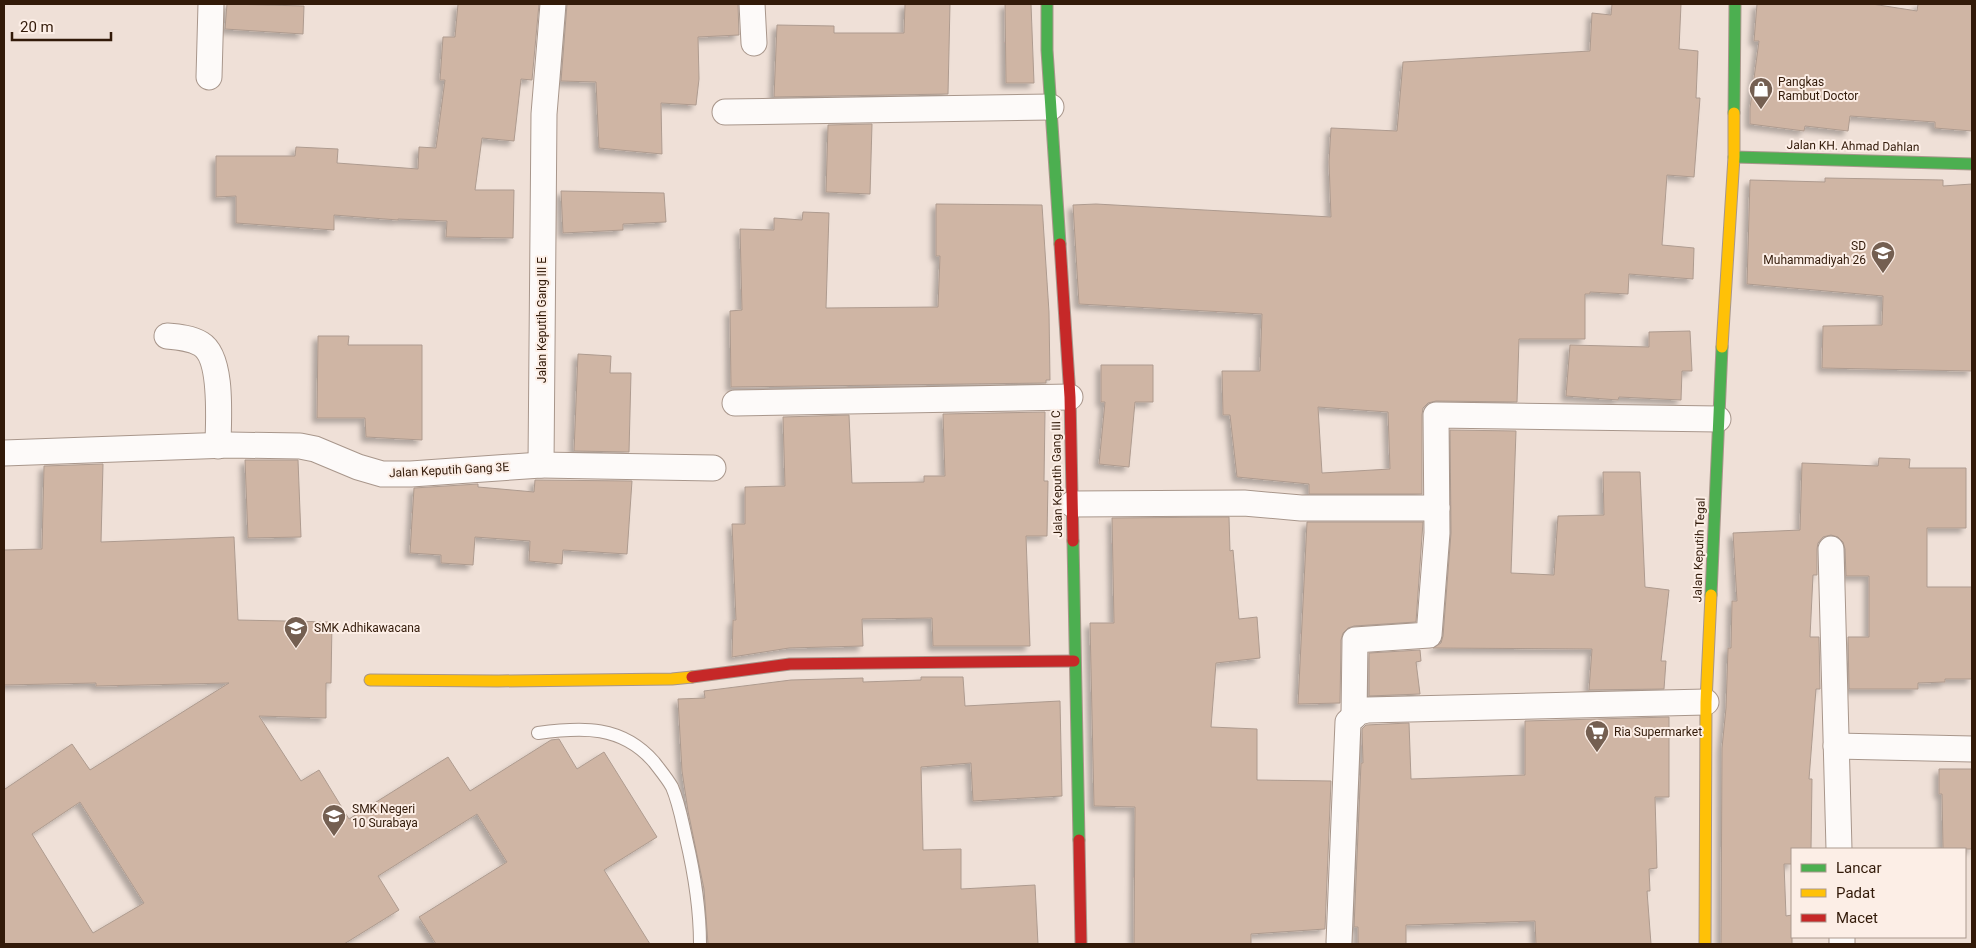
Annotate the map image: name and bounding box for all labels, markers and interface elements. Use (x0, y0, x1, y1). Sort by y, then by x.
scale bar (12, 10, 111, 42)
text: 20 m (20, 18, 54, 36)
place label: Pangkas Rambut Doctor (1778, 75, 1858, 103)
shop icon: Pangkas Rambut Doctor (1748, 76, 1774, 110)
street label: Jalan KH. Ahmad Dahlan (1787, 138, 1919, 154)
place label: SD Muhammadiyah 26 (1763, 239, 1866, 267)
school or university icon: SD Muhammadiyah 26 (1870, 240, 1896, 274)
street label: Jalan Keputih Gang III E (535, 257, 549, 383)
street label: Jalan Keputih Gang III C (1049, 410, 1065, 538)
street label: Jalan Keputih Gang 3E (389, 460, 510, 480)
street label: Jalan Keputih Tegal (1690, 497, 1708, 603)
school or university icon: SMK Adhikawacana (283, 615, 309, 649)
place label: SMK Adhikawacana (314, 621, 420, 635)
supermarket icon: Ria Supermarket (1584, 719, 1610, 753)
place label: Ria Supermarket (1614, 725, 1702, 739)
place label: SMK Negeri 10 Surabaya (352, 802, 418, 830)
school or university icon: SMK Negeri 10 Surabaya (321, 803, 347, 837)
legend (1791, 848, 1966, 938)
text: Lancar (1836, 859, 1882, 877)
text: Padat (1836, 884, 1875, 902)
text: Macet (1836, 909, 1878, 927)

